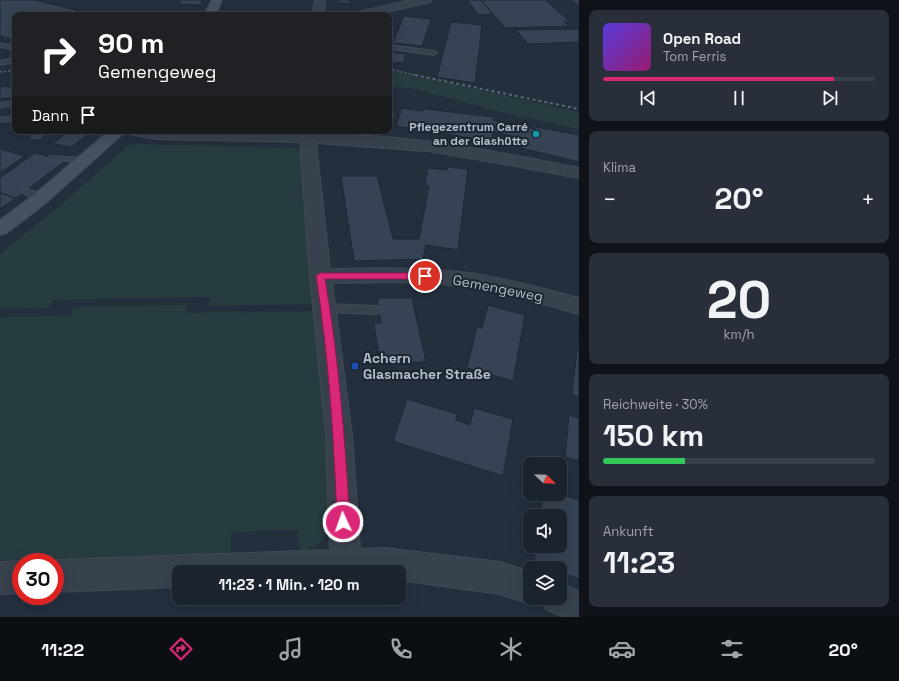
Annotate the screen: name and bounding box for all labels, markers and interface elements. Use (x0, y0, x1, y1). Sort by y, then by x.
text: 90 m (98, 25, 164, 61)
icon: right (32, 28, 84, 80)
text: Open Road (663, 29, 741, 48)
text: Tom Ferris (663, 48, 726, 65)
text: Gemengeweg (98, 60, 216, 83)
icon: previous (637, 87, 659, 109)
icon: pause (728, 87, 750, 109)
icon: next (819, 87, 841, 109)
icon: arrive (77, 104, 99, 126)
text: Dann (32, 106, 69, 125)
place label: Pflegezentrum Carré an der Glashütte (409, 119, 528, 149)
marker: Pflegezentrum Carré an der Glashütte (531, 129, 541, 139)
text: Klima (603, 159, 636, 176)
text: 20° (714, 179, 764, 218)
text: − (603, 185, 617, 213)
text: + (861, 185, 875, 213)
pin (408, 259, 442, 293)
icon: arrive (414, 265, 436, 287)
text: 20 (707, 267, 771, 333)
street label: Gemengeweg (451, 270, 545, 306)
text: km/h (724, 326, 754, 343)
place label: Achern Glasmacher Straße (363, 349, 491, 383)
marker: Achern Glasmacher Straße (350, 361, 360, 371)
text: Reichweite · 30% (603, 396, 708, 413)
text: 150 km (603, 416, 704, 455)
north arrow (523, 457, 567, 501)
map controls (523, 457, 567, 605)
position arrow (322, 501, 364, 543)
button: sound (523, 509, 567, 553)
text: Ankunft (603, 523, 653, 540)
text: 11:23 (603, 543, 675, 582)
speed limit sign: 30 (12, 553, 64, 605)
button: layers (523, 561, 567, 605)
text: 11:23 · 1 Min. · 120 m (219, 575, 359, 594)
icon: directions (167, 635, 195, 663)
icon: music (277, 635, 305, 663)
icon: phone (387, 635, 415, 663)
icon: climate (497, 635, 525, 663)
icon: car (608, 635, 636, 663)
icon: filters (718, 635, 746, 663)
text: 11:22 (41, 638, 84, 661)
text: 20° (828, 638, 858, 661)

